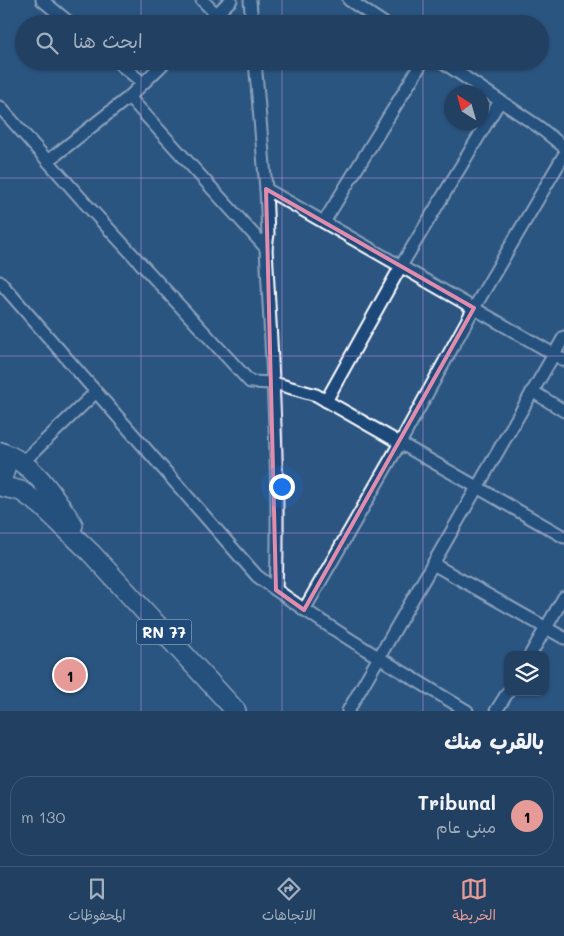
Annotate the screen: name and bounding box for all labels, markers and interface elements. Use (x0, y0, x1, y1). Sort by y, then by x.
search box (15, 15, 549, 70)
text: ابحث هنا (73, 28, 143, 53)
icon: search (33, 29, 61, 57)
north arrow (444, 85, 489, 130)
your location (269, 474, 295, 500)
road number: RN 77 (136, 620, 192, 644)
map controls (504, 651, 549, 696)
button: layers (504, 651, 549, 696)
pin: 1 (54, 656, 86, 694)
text: بالقرب منك (444, 727, 544, 754)
text: Tribunal (418, 790, 496, 815)
text: 130 m (21, 806, 65, 827)
text: 1 (523, 806, 531, 827)
text: مبنى عام (436, 816, 496, 837)
tab: المحفوظات (68, 875, 126, 928)
tab: الاتجاهات (262, 875, 316, 928)
tab: الخريطة (452, 875, 496, 928)

